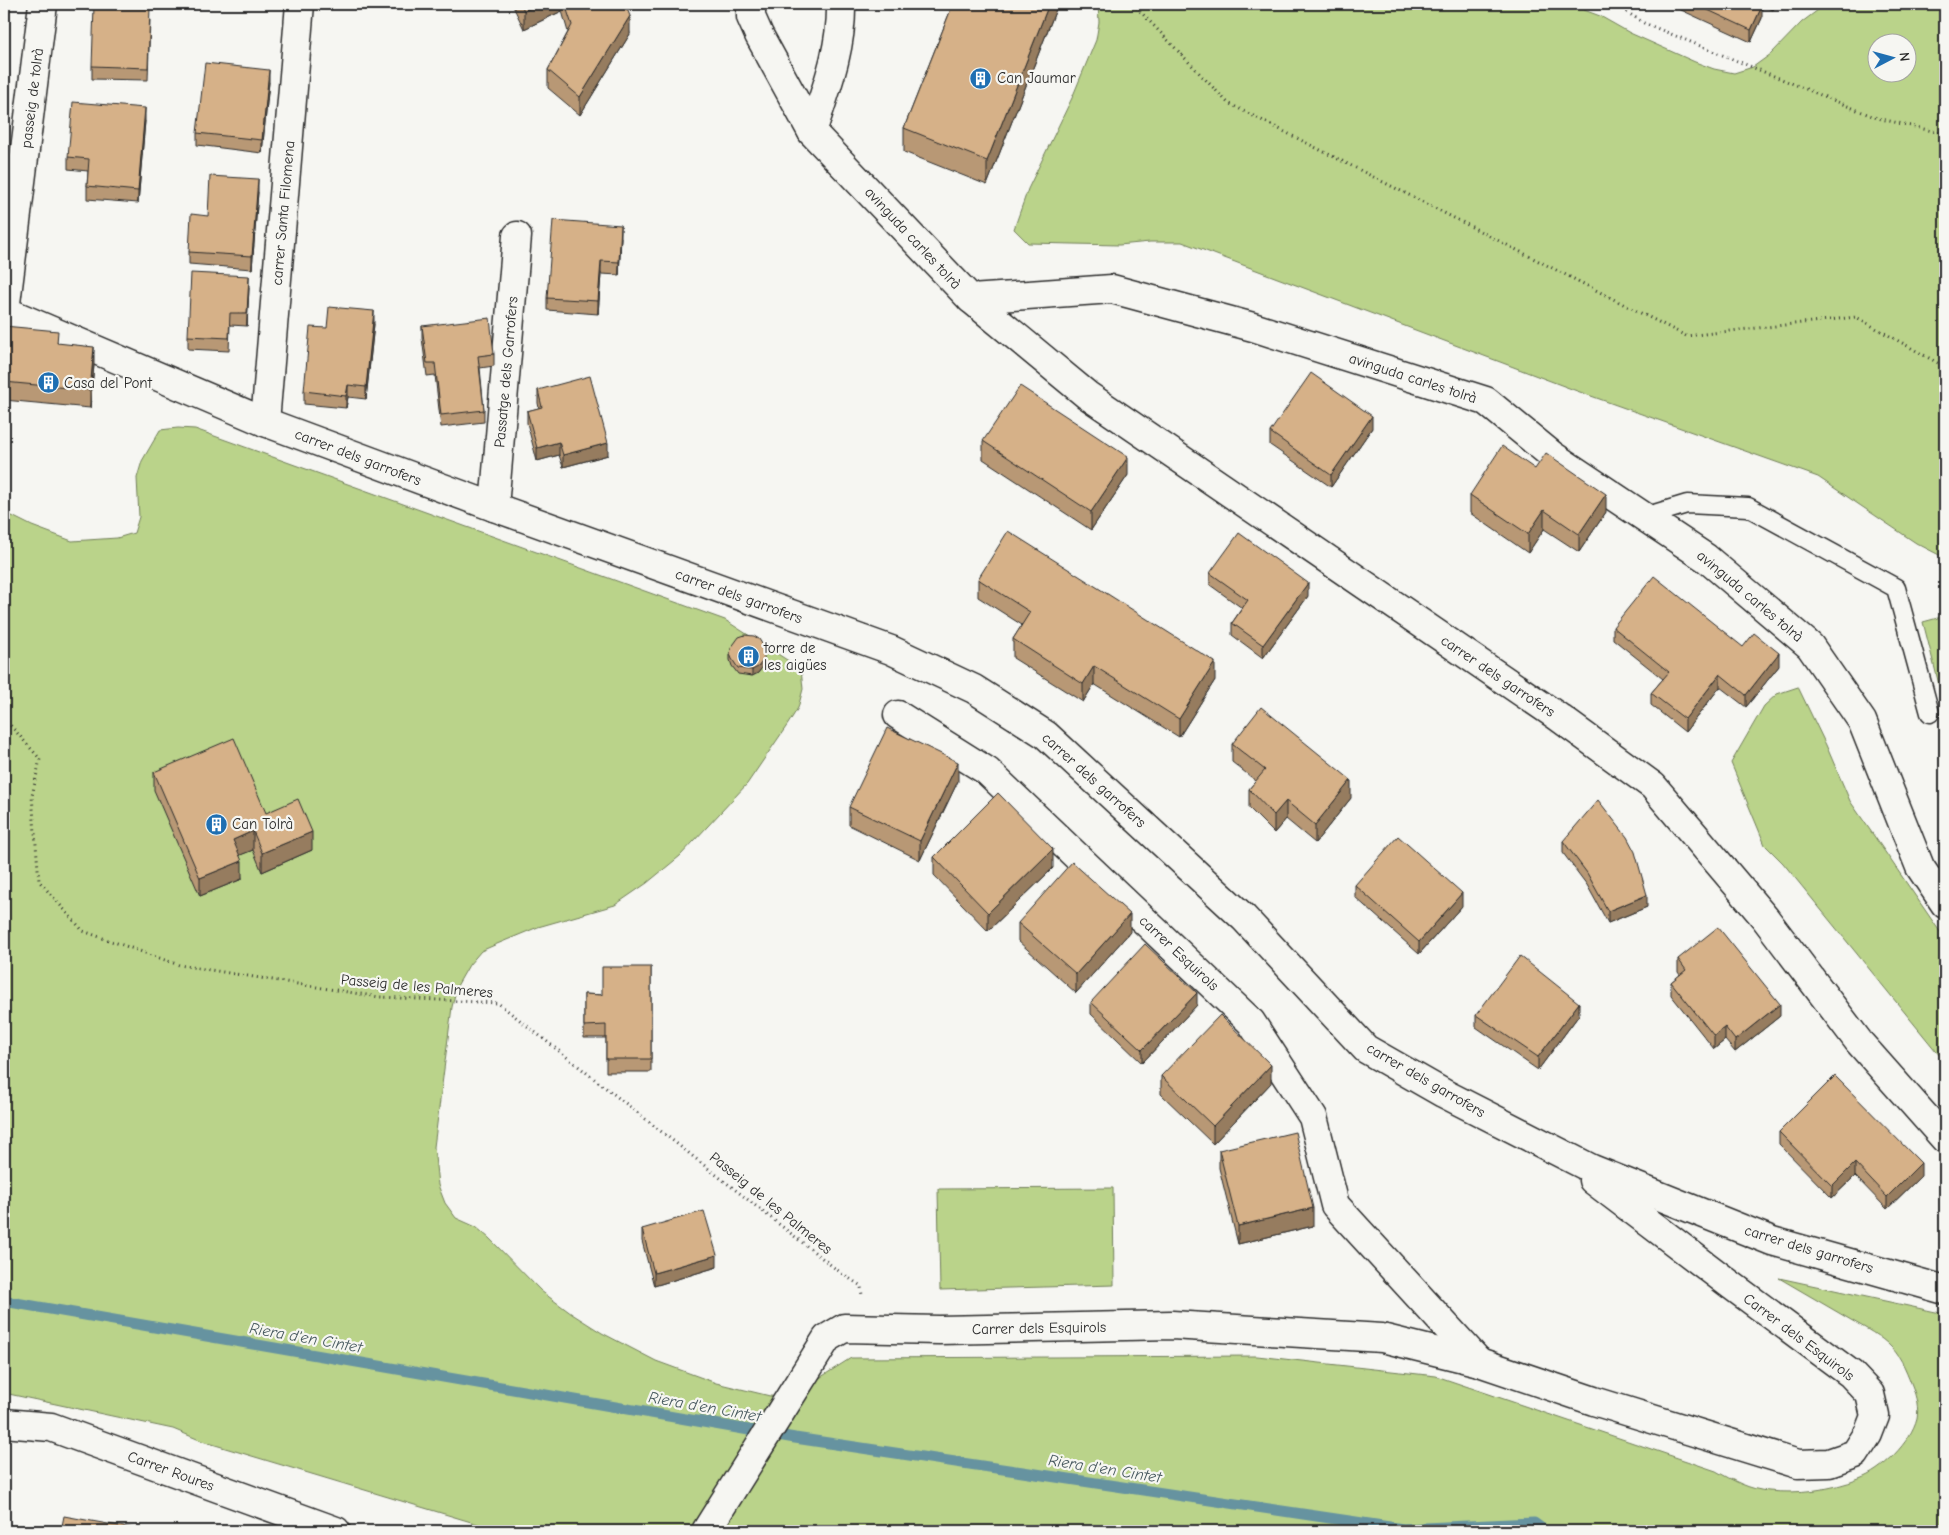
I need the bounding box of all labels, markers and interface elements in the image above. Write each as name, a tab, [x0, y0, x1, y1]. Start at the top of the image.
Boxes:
north arrow	[1866, 32, 1916, 82]
street label: passeig de tolrà	[17, 47, 47, 149]
text: N	[1896, 51, 1913, 62]
building icon: Can Jaumar	[969, 66, 993, 90]
place label: Can Jaumar	[997, 69, 1076, 87]
street label: carrer Santa Filomena	[268, 140, 298, 286]
street label: avinguda carles tolrà	[861, 183, 965, 293]
street label: Passatge dels Garrofers	[490, 296, 522, 448]
street label: avinguda carles tolrà	[1347, 349, 1479, 407]
building icon: Casa del Pont	[36, 371, 60, 395]
place label: Casa del Pont	[64, 374, 153, 392]
street label: carrer dels garrofers	[292, 425, 424, 489]
street label: avinguda carles tolrà	[1693, 546, 1807, 646]
street label: carrer dels garrofers	[673, 565, 805, 627]
street label: carrer dels garrofers	[1437, 631, 1559, 721]
place label: torre de les aigües	[763, 639, 827, 674]
building icon: torre de les aigües	[736, 645, 760, 669]
street label: carrer dels garrofers	[1038, 729, 1150, 831]
building icon: Can Tolrà	[204, 812, 228, 836]
place label: Can Tolrà	[232, 815, 293, 833]
street label: carrer Esquirols	[1135, 912, 1223, 994]
street label: Passeig de les Palmeres	[340, 970, 494, 1002]
street label: carrer dels garrofers	[1364, 1039, 1488, 1121]
street label: Passeig de les Palmeres	[706, 1148, 836, 1258]
street label: carrer dels garrofers	[1742, 1221, 1876, 1277]
street label: Carrer dels Esquirols	[1740, 1289, 1858, 1385]
street label: Carrer dels Esquirols	[972, 1318, 1106, 1338]
water label: Riera d'en Cintet	[248, 1319, 365, 1357]
water label: Riera d'en Cintet	[647, 1388, 764, 1426]
street label: Carrer Roures	[125, 1447, 217, 1495]
water label: Riera d'en Cintet	[1047, 1451, 1164, 1487]

